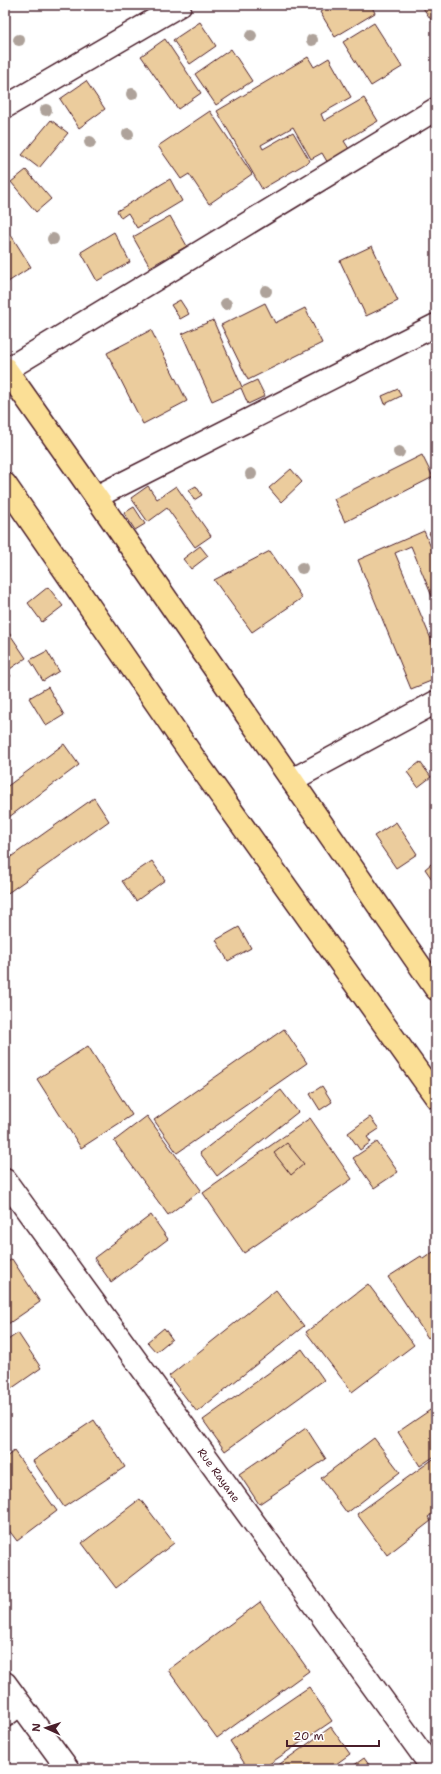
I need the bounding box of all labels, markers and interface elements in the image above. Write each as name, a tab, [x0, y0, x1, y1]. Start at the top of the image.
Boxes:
street label: Rue Rayane	[194, 1445, 243, 1505]
north arrow	[26, 1708, 66, 1748]
text: N	[29, 1722, 44, 1732]
scale bar	[287, 1722, 379, 1748]
text: 20 m	[293, 1728, 324, 1744]

